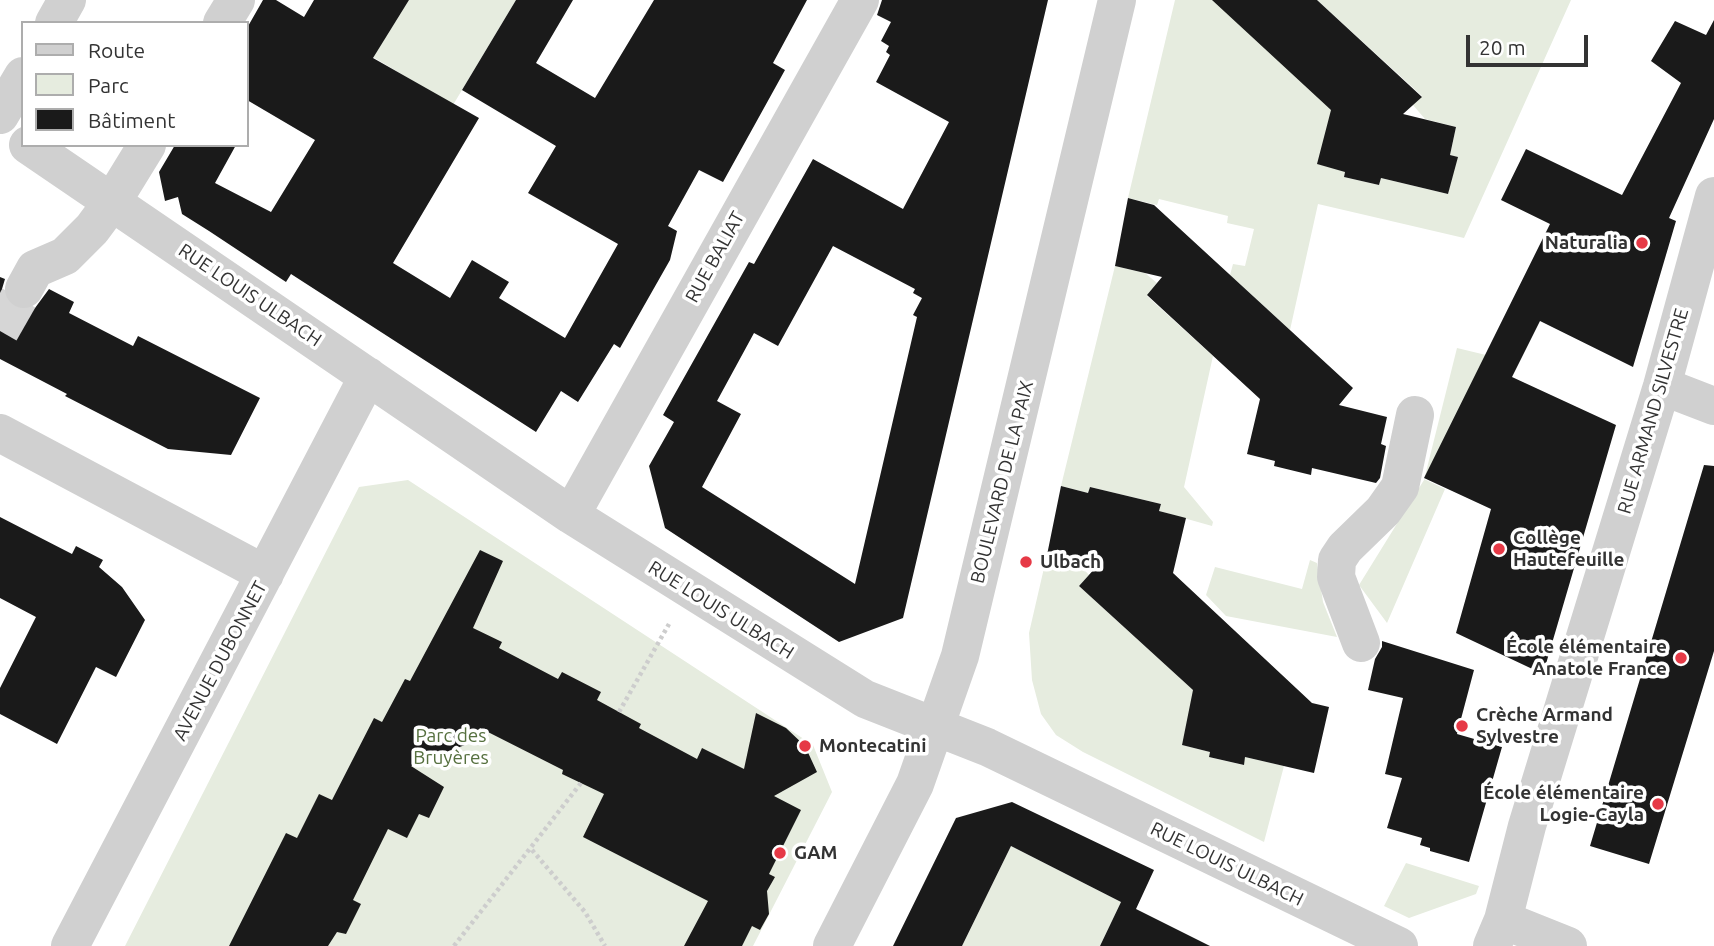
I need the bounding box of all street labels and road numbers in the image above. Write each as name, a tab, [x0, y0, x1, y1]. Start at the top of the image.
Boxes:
street label: RUE BALIAT	[681, 207, 749, 307]
street label: RUE LOUIS ULBACH	[174, 239, 326, 351]
street label: RUE ARMAND SILVESTRE	[1613, 306, 1693, 516]
street label: BOULEVARD DE LA PAIX	[966, 378, 1038, 586]
street label: RUE LOUIS ULBACH	[644, 556, 798, 664]
street label: AVENUE DUBONNET	[168, 577, 272, 745]
street label: RUE LOUIS ULBACH	[1147, 817, 1307, 911]

